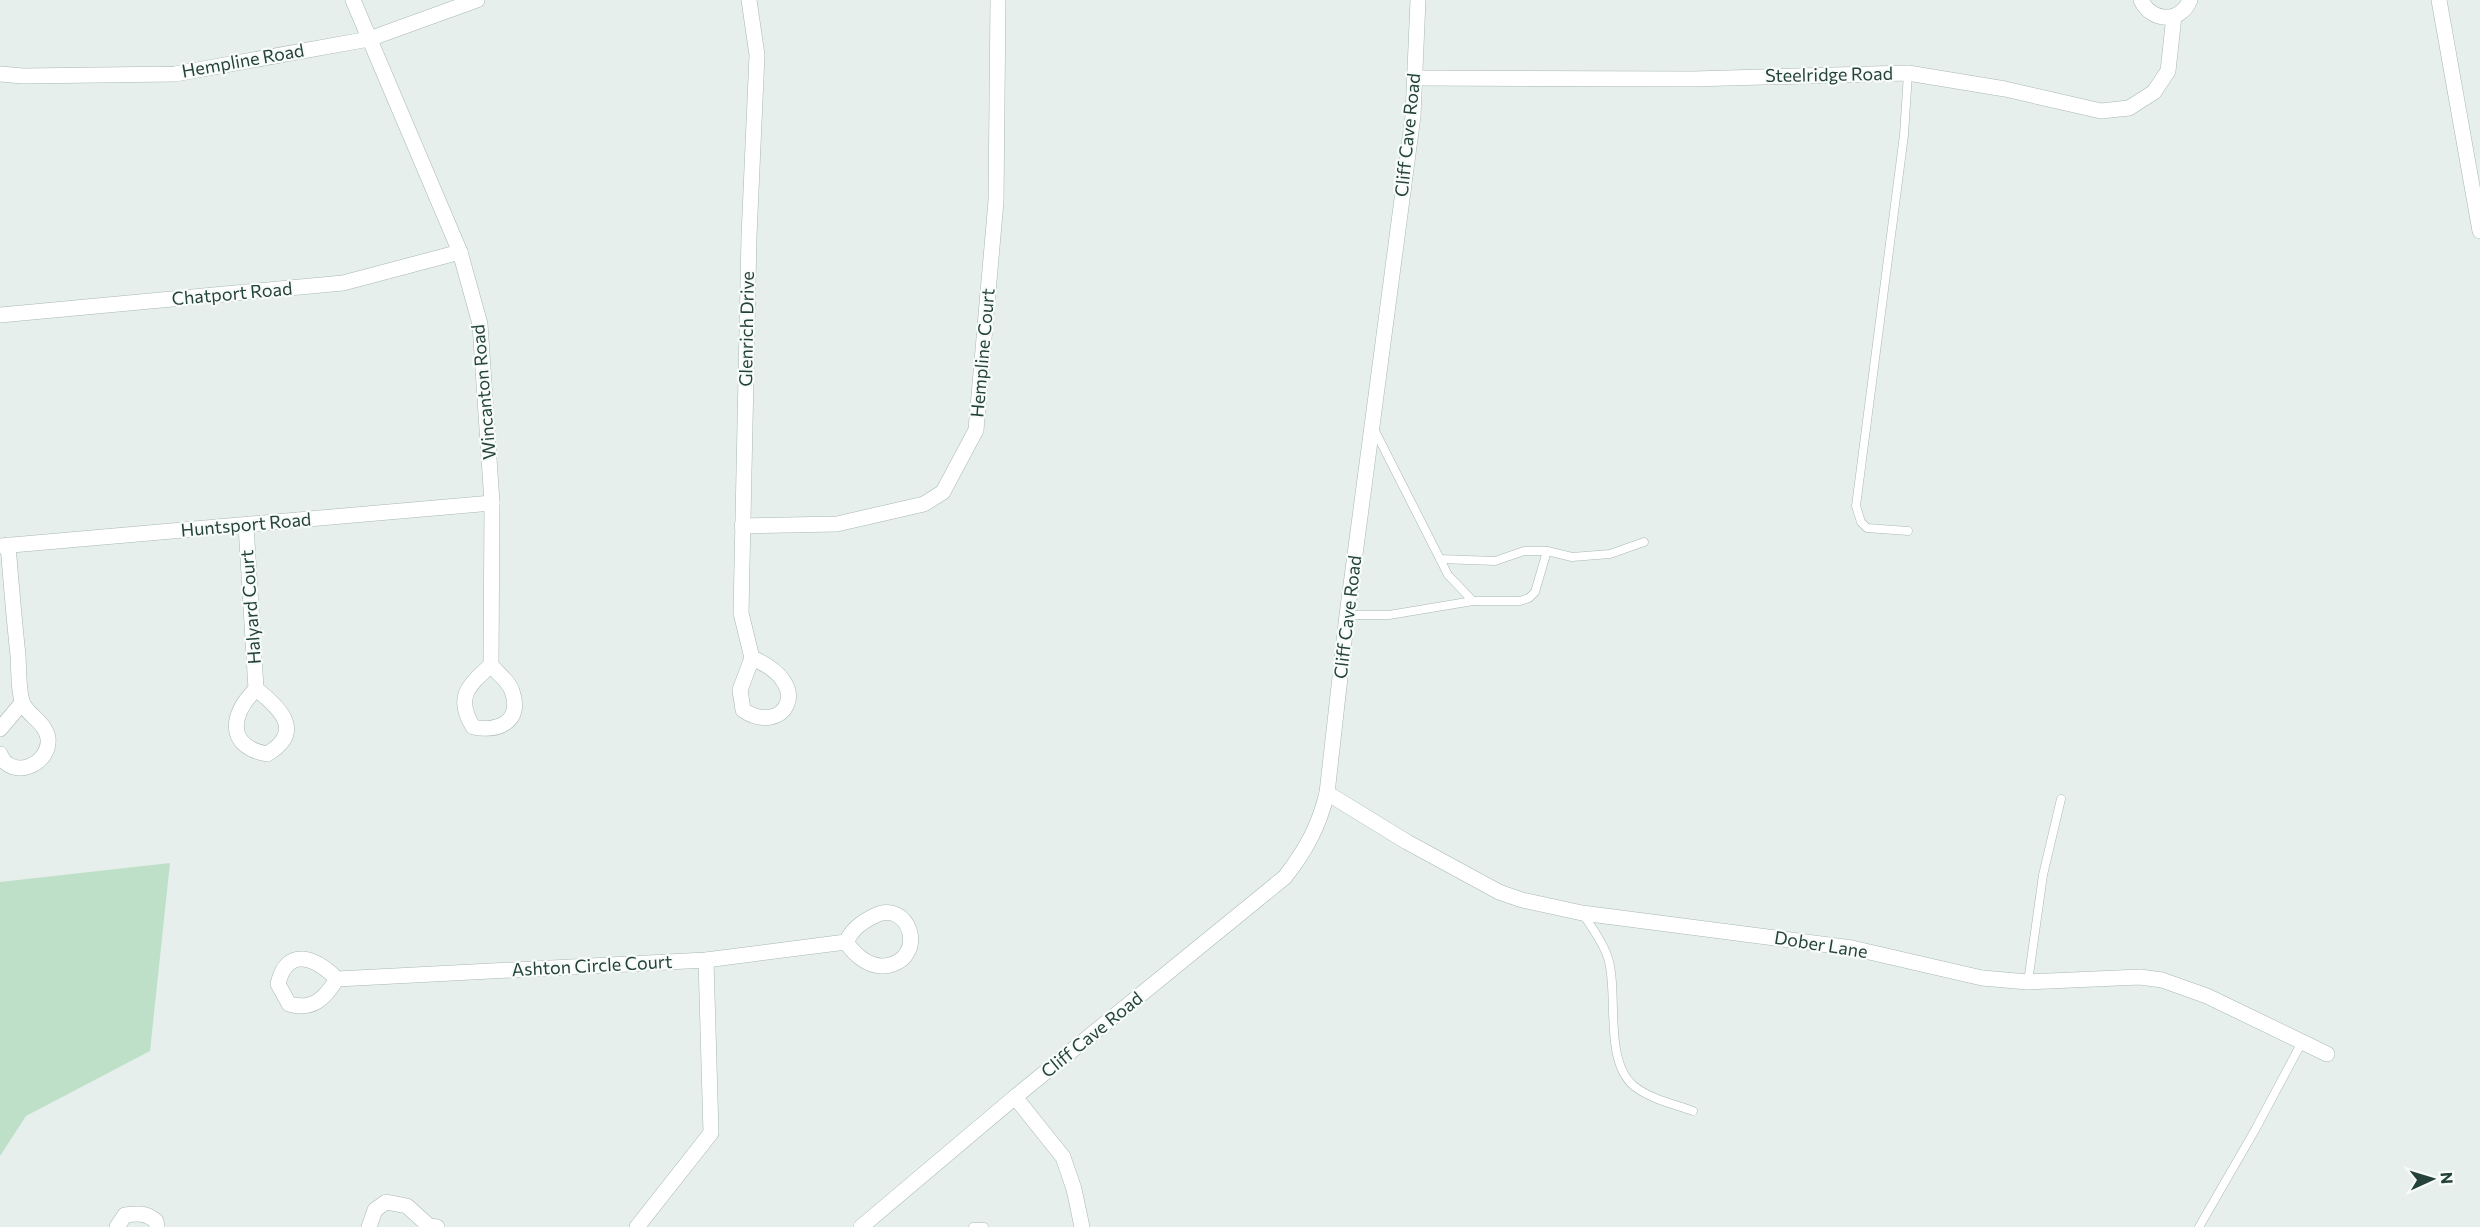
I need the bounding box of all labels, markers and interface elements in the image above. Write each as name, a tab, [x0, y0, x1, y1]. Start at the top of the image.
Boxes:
street label: Hempline Road	[180, 38, 306, 82]
street label: Steelridge Road	[1765, 62, 1893, 86]
street label: Cliff Cave Road	[1390, 72, 1424, 198]
street label: Glenrich Drive	[734, 271, 758, 387]
street label: Chatport Road	[171, 277, 293, 309]
street label: Hempline Court	[965, 287, 999, 418]
street label: Wincanton Road	[466, 324, 500, 461]
street label: Huntsport Road	[180, 507, 312, 541]
street label: Halyard Court	[235, 549, 265, 665]
street label: Cliff Cave Road	[1329, 554, 1365, 680]
street label: Dober Lane	[1773, 926, 1869, 962]
street label: Ashton Circle Court	[511, 950, 673, 980]
street label: Cliff Cave Road	[1036, 987, 1147, 1082]
north arrow	[2402, 1149, 2462, 1209]
text: N	[2438, 1171, 2457, 1185]

